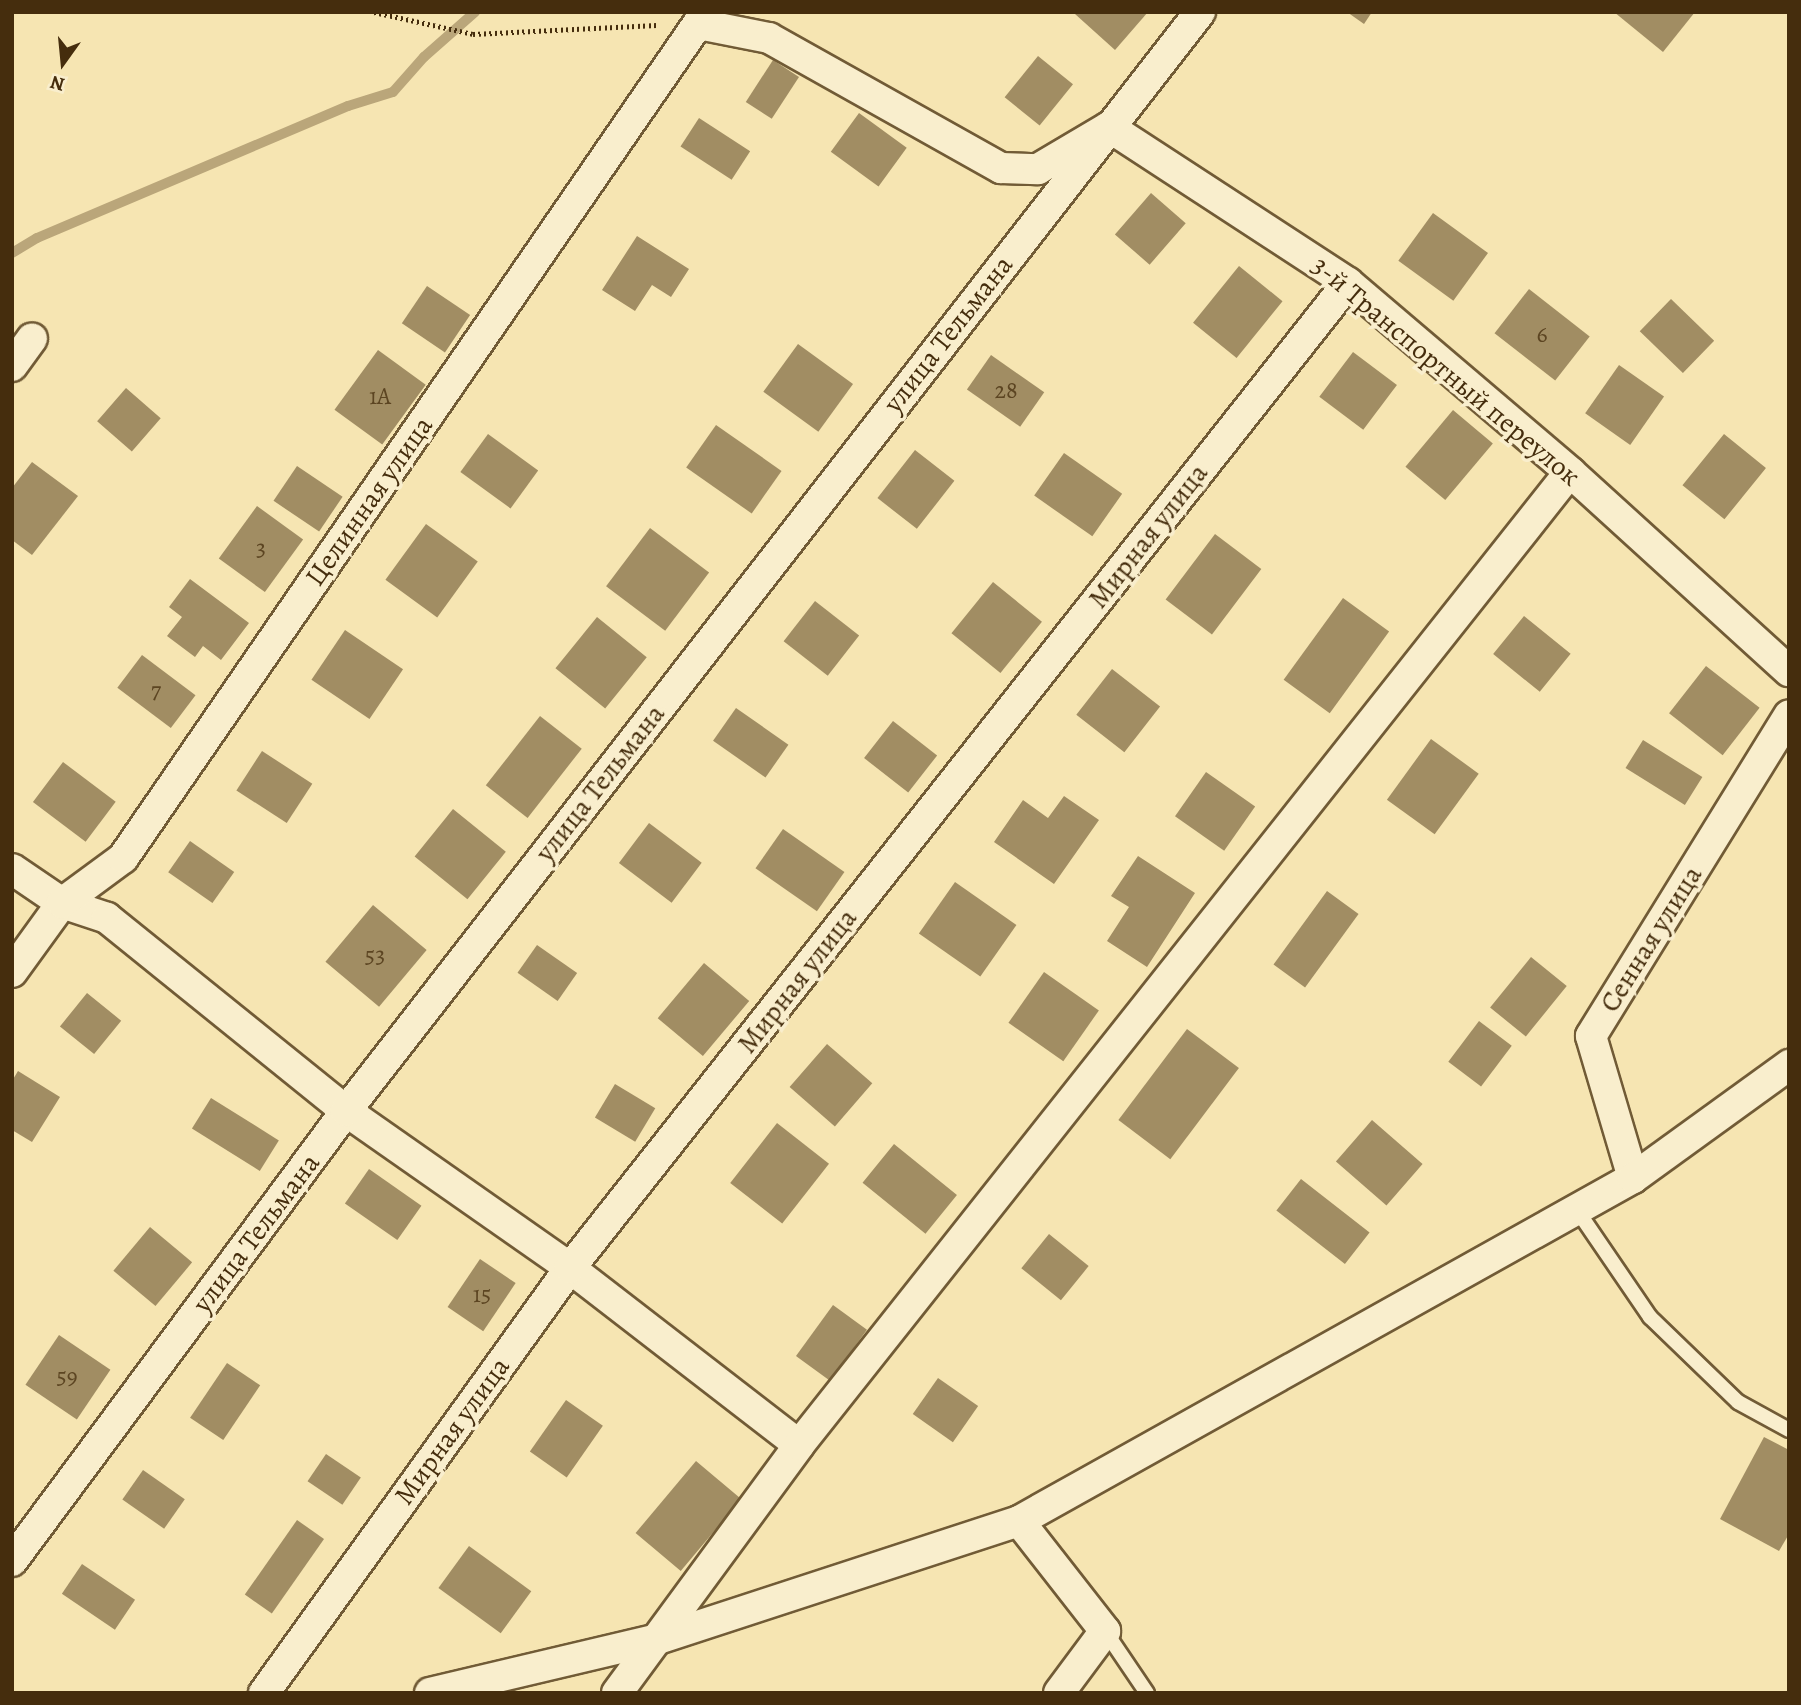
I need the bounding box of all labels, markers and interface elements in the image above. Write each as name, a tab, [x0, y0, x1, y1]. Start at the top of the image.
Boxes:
north arrow	[28, 28, 98, 98]
text: N	[48, 69, 68, 98]
street label: улица Тельмана	[876, 249, 1020, 419]
street label: 3-й Транспортный переулок	[1305, 249, 1587, 493]
house number: 6	[1536, 321, 1548, 349]
house number: 28	[994, 377, 1018, 405]
house number: 1А	[369, 383, 391, 411]
street label: Целинная улица	[298, 410, 440, 592]
street label: Мирная улица	[1081, 457, 1215, 615]
house number: 3	[256, 535, 266, 563]
house number: 7	[151, 677, 161, 705]
street label: улица Тельмана	[528, 698, 672, 868]
street label: Сенная улица	[1593, 860, 1709, 1018]
street label: Мирная улица	[730, 902, 864, 1060]
house number: 53	[365, 942, 385, 970]
street label: улица Тельмана	[185, 1147, 327, 1319]
house number: 15	[473, 1281, 491, 1309]
street label: Мирная улица	[387, 1351, 517, 1511]
house number: 59	[56, 1363, 78, 1391]

